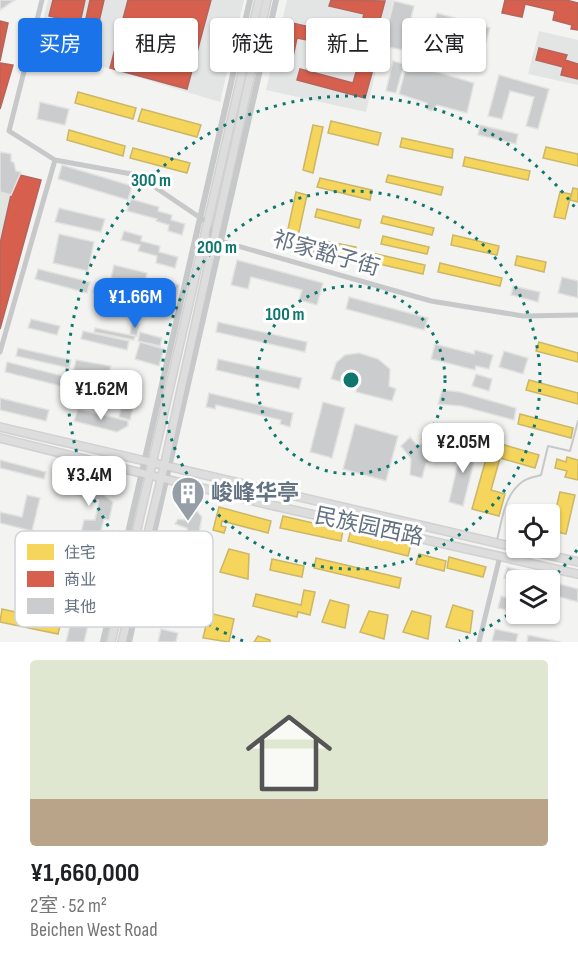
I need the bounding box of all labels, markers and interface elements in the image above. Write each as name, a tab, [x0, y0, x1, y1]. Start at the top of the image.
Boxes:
chip: 买房	[18, 18, 102, 72]
chip: 租房	[114, 18, 198, 72]
chip: 筛选	[210, 18, 294, 72]
chip: 新上	[306, 18, 390, 72]
chip: 公寓	[402, 18, 486, 72]
text: 300 m	[131, 170, 171, 191]
street label: 祁家豁子街	[269, 226, 383, 282]
text: 200 m	[197, 237, 237, 258]
pin: ¥1.66M	[86, 278, 184, 329]
text: ¥1.66M	[108, 285, 162, 309]
text: 100 m	[266, 304, 305, 325]
pin: ¥1.62M	[52, 370, 150, 421]
centre of rings	[341, 370, 361, 390]
text: ¥1.62M	[74, 377, 128, 401]
pin: ¥2.05M	[414, 423, 512, 474]
text: ¥2.05M	[436, 430, 490, 454]
pin: ¥3.4M	[47, 456, 131, 507]
text: ¥3.4M	[66, 463, 112, 487]
building icon: 峻峰华亭	[170, 475, 206, 522]
place label: 峻峰华亭	[211, 480, 299, 507]
street label: 民族园西路	[312, 502, 426, 552]
map controls	[506, 504, 560, 624]
button: locate	[506, 504, 560, 558]
legend	[15, 531, 213, 627]
text: 住宅	[64, 544, 96, 563]
button: layers	[506, 570, 560, 624]
text: 商业	[64, 571, 96, 590]
text: 其他	[64, 598, 96, 617]
icon: home	[235, 699, 343, 807]
text: ¥1,660,000	[30, 858, 139, 889]
text: 2室 · 52 m²	[30, 894, 107, 918]
text: Beichen West Road	[30, 918, 158, 942]

